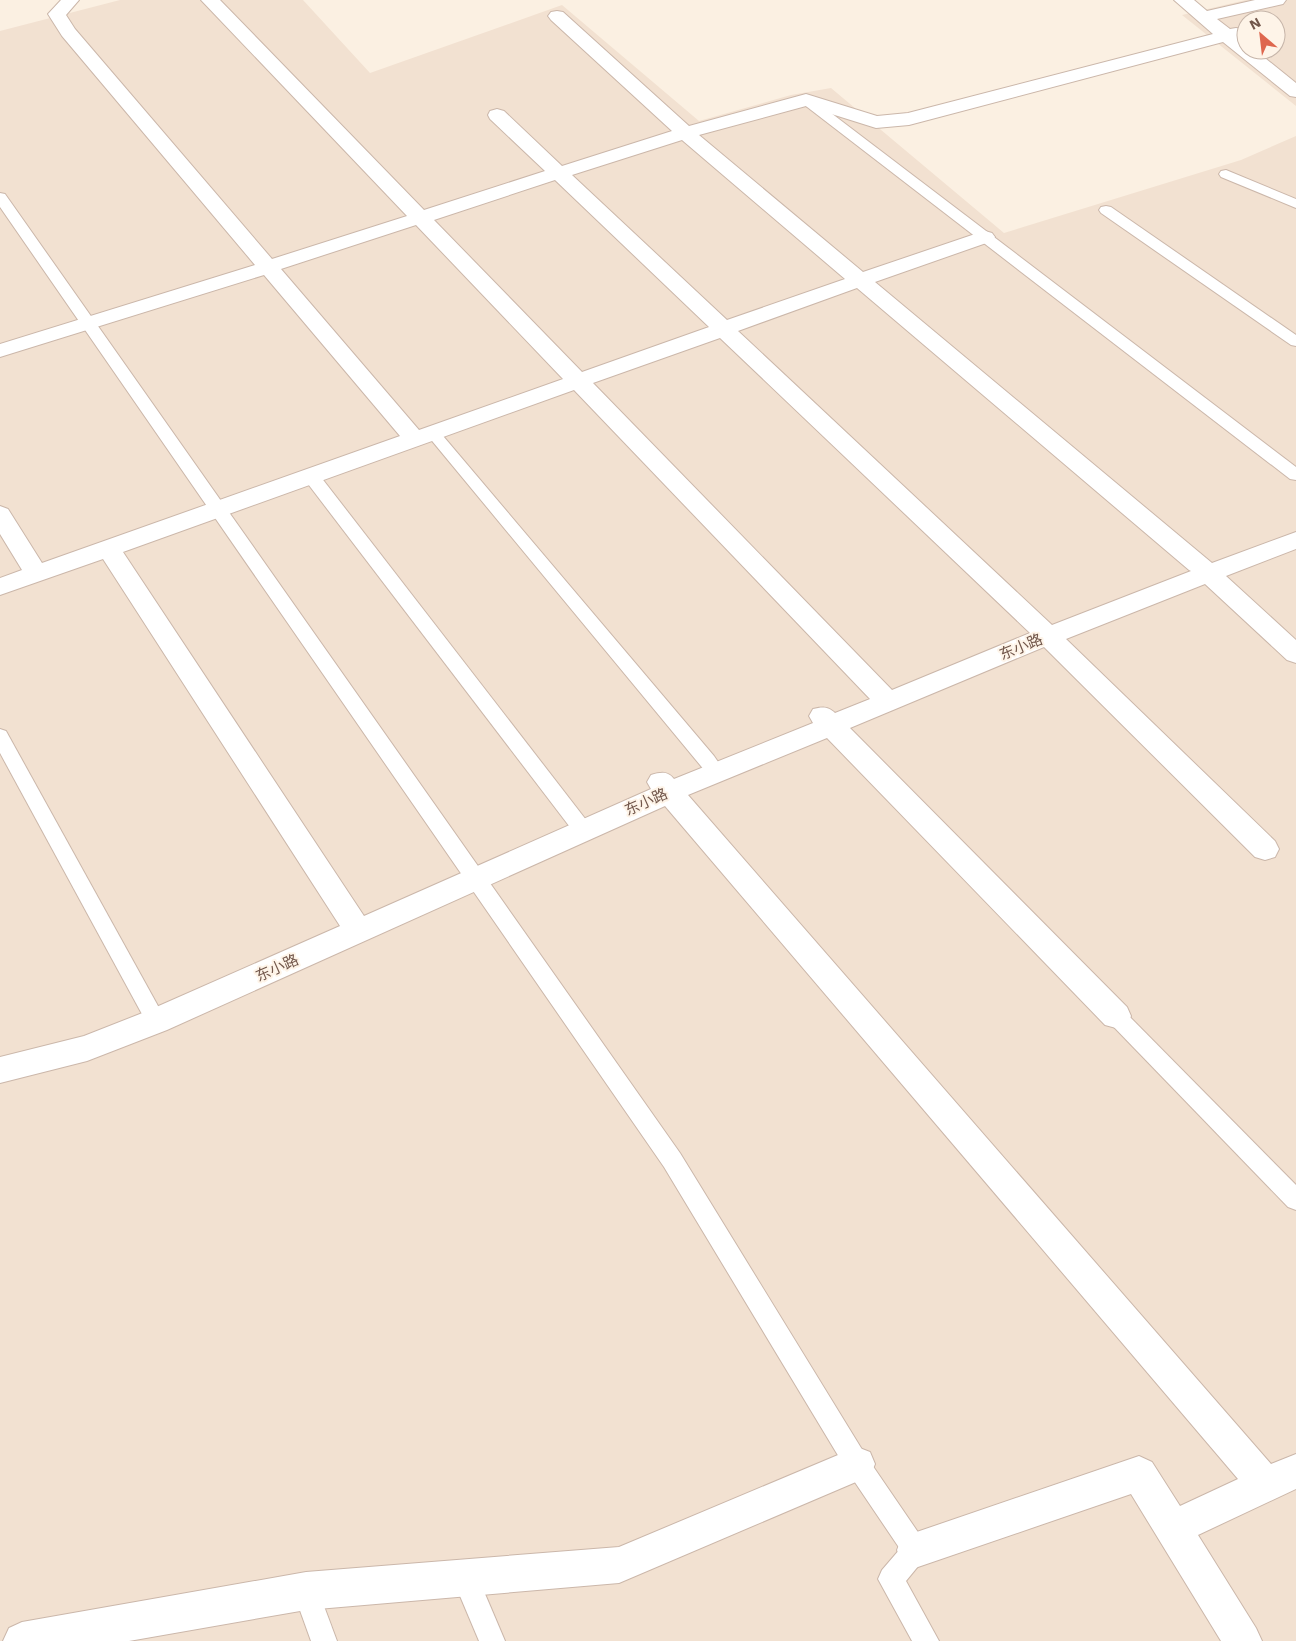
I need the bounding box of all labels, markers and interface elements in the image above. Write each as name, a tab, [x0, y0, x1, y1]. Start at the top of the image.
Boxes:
north arrow	[1236, 10, 1286, 60]
text: N	[1247, 14, 1263, 33]
street label: 东小路	[997, 630, 1045, 664]
street label: 东小路	[622, 785, 670, 819]
street label: 东小路	[253, 951, 301, 985]

